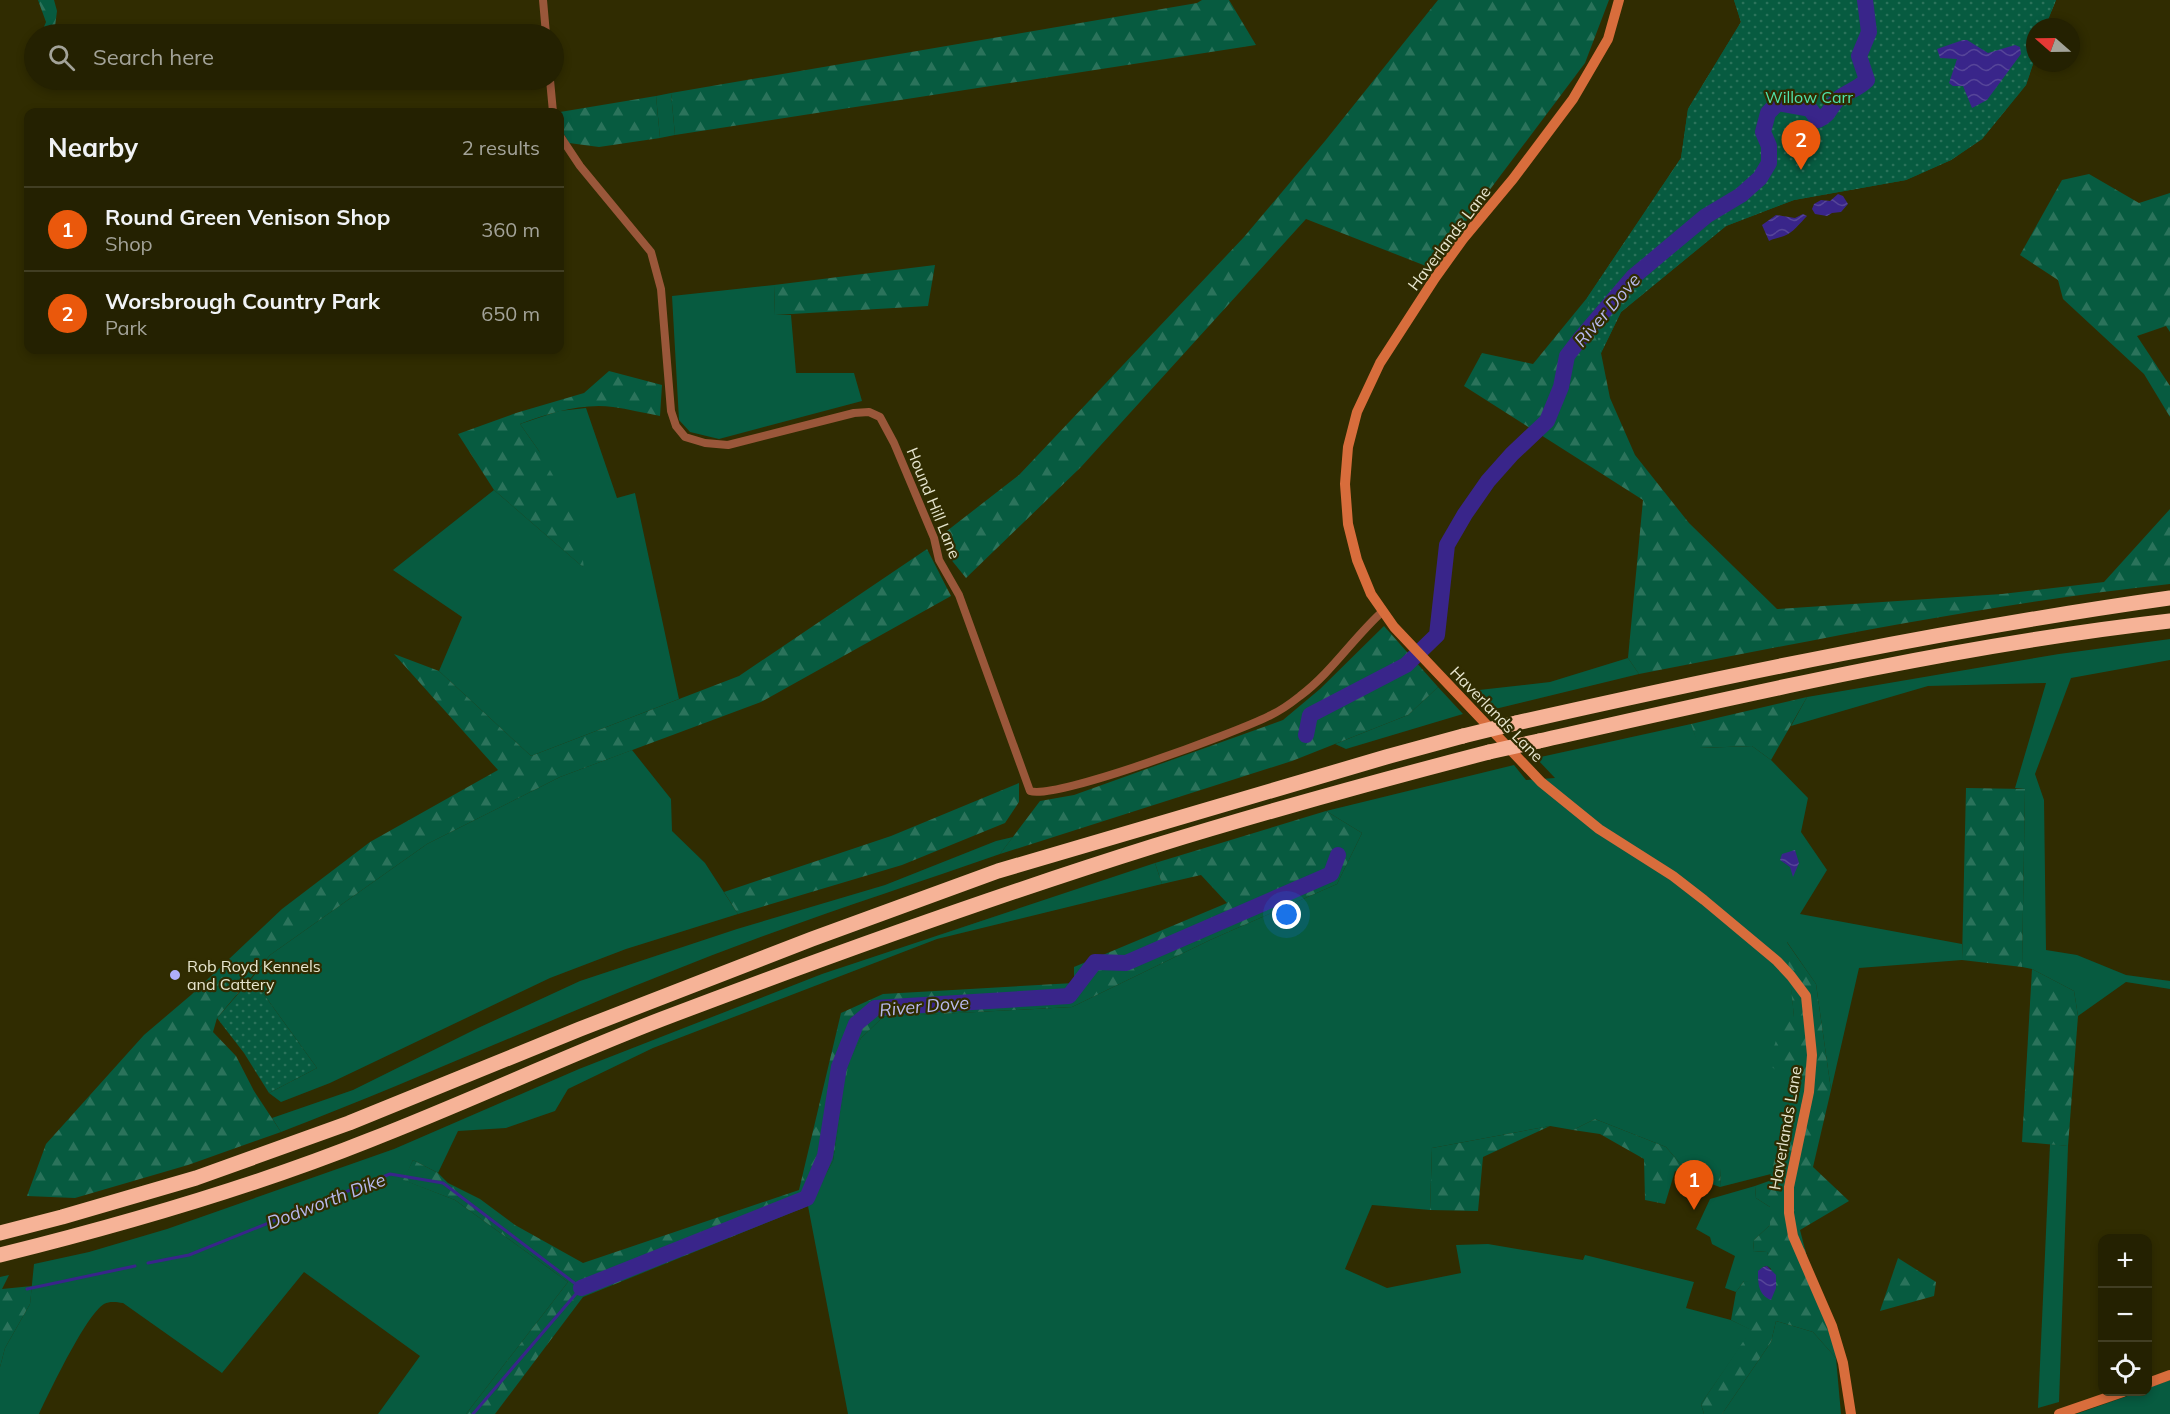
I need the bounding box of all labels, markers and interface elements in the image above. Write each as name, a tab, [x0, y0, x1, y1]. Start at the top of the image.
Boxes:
north arrow	[2026, 18, 2080, 72]
search box	[24, 24, 564, 90]
icon: search	[45, 41, 78, 74]
text: Search here	[93, 43, 214, 71]
park label: Willow Carr	[1765, 87, 1853, 107]
pin: 2	[1782, 120, 1820, 170]
text: Nearby	[48, 131, 138, 164]
text: 2 results	[462, 135, 540, 160]
street label: Haverlands Lane	[1403, 182, 1495, 294]
text: Round Green Venison Shop	[105, 203, 390, 231]
text: 1	[62, 217, 74, 242]
text: 360 m	[481, 217, 540, 242]
text: Shop	[105, 231, 153, 256]
water label: River Dove	[1569, 268, 1645, 352]
text: Worsbrough Country Park	[105, 287, 380, 315]
text: 2	[62, 301, 74, 326]
text: 650 m	[481, 301, 540, 326]
text: Park	[105, 315, 147, 340]
street label: Hound Hill Lane	[903, 445, 965, 561]
street label: Haverlands Lane	[1446, 662, 1548, 766]
your location	[1272, 900, 1301, 929]
place label: Rob Royd Kennels and Cattery	[187, 956, 321, 994]
marker: Rob Royd Kennels and Cattery	[168, 968, 182, 982]
water label: River Dove	[878, 991, 970, 1021]
street label: Haverlands Lane	[1764, 1064, 1806, 1192]
pin: 1	[1674, 1160, 1714, 1210]
water label: Dodworth Dike	[263, 1168, 389, 1234]
map controls	[2098, 1234, 2152, 1396]
button: +	[2098, 1234, 2152, 1288]
button: −	[2098, 1288, 2152, 1342]
button: locate	[2098, 1342, 2152, 1396]

